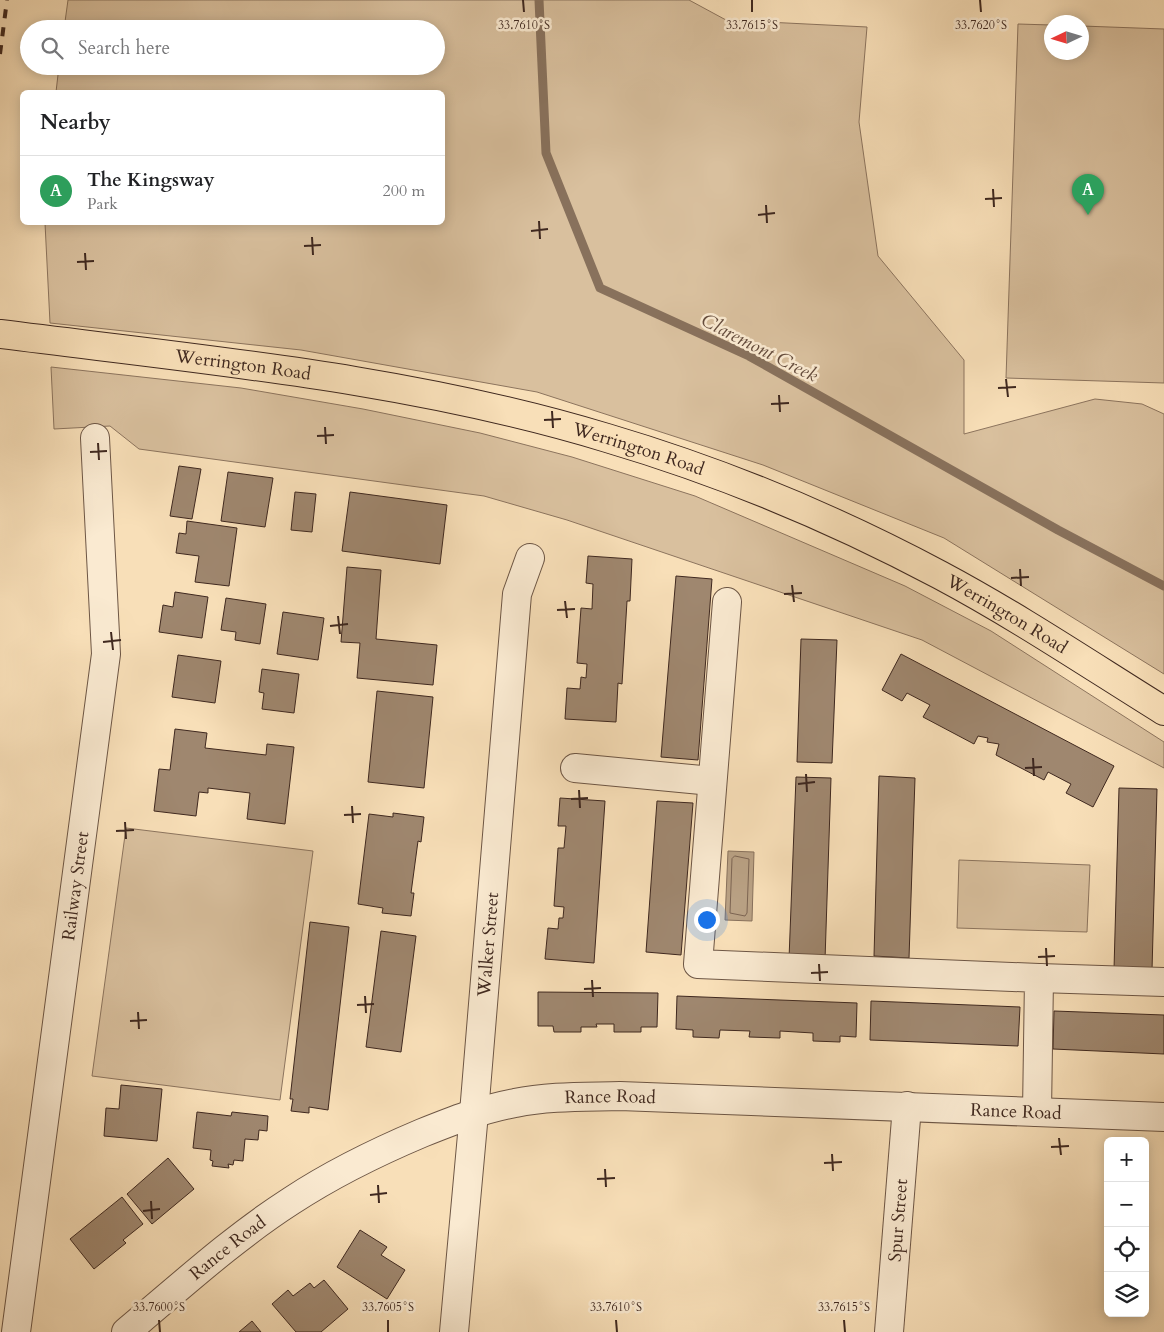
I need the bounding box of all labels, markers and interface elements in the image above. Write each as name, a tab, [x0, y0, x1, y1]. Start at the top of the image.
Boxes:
north arrow	[1044, 15, 1089, 60]
text: 33.7610°S	[498, 17, 550, 33]
text: 33.7615°S	[726, 17, 778, 33]
text: 33.7620°S	[955, 17, 1007, 33]
search box	[20, 20, 445, 75]
icon: search	[38, 34, 66, 62]
text: Search here	[78, 35, 170, 61]
text: Nearby	[40, 108, 111, 137]
text: The Kingsway	[87, 167, 215, 193]
pin: A	[1072, 174, 1104, 215]
text: A	[50, 180, 62, 202]
text: 200 m	[383, 180, 425, 202]
text: Park	[87, 193, 118, 215]
water label: Claremont Creek	[696, 307, 823, 389]
street label: Werrington Road	[173, 343, 313, 387]
street label: Werrington Road	[569, 416, 708, 482]
street label: Werrington Road	[941, 568, 1073, 660]
street label: Railway Street	[56, 830, 95, 942]
street label: Walker Street	[472, 891, 505, 999]
your location	[694, 907, 720, 933]
street label: Rance Road	[564, 1084, 657, 1110]
street label: Rance Road	[970, 1098, 1062, 1126]
map controls	[1104, 1137, 1149, 1317]
button: +	[1104, 1137, 1149, 1182]
street label: Spur Street	[883, 1178, 914, 1263]
button: −	[1104, 1182, 1149, 1227]
street label: Rance Road	[184, 1210, 272, 1286]
button: locate	[1104, 1227, 1149, 1272]
button: layers	[1104, 1272, 1149, 1317]
text: 33.7600°S	[133, 1299, 185, 1315]
text: 33.7605°S	[362, 1299, 414, 1315]
text: 33.7610°S	[590, 1299, 642, 1315]
text: 33.7615°S	[818, 1299, 870, 1315]

